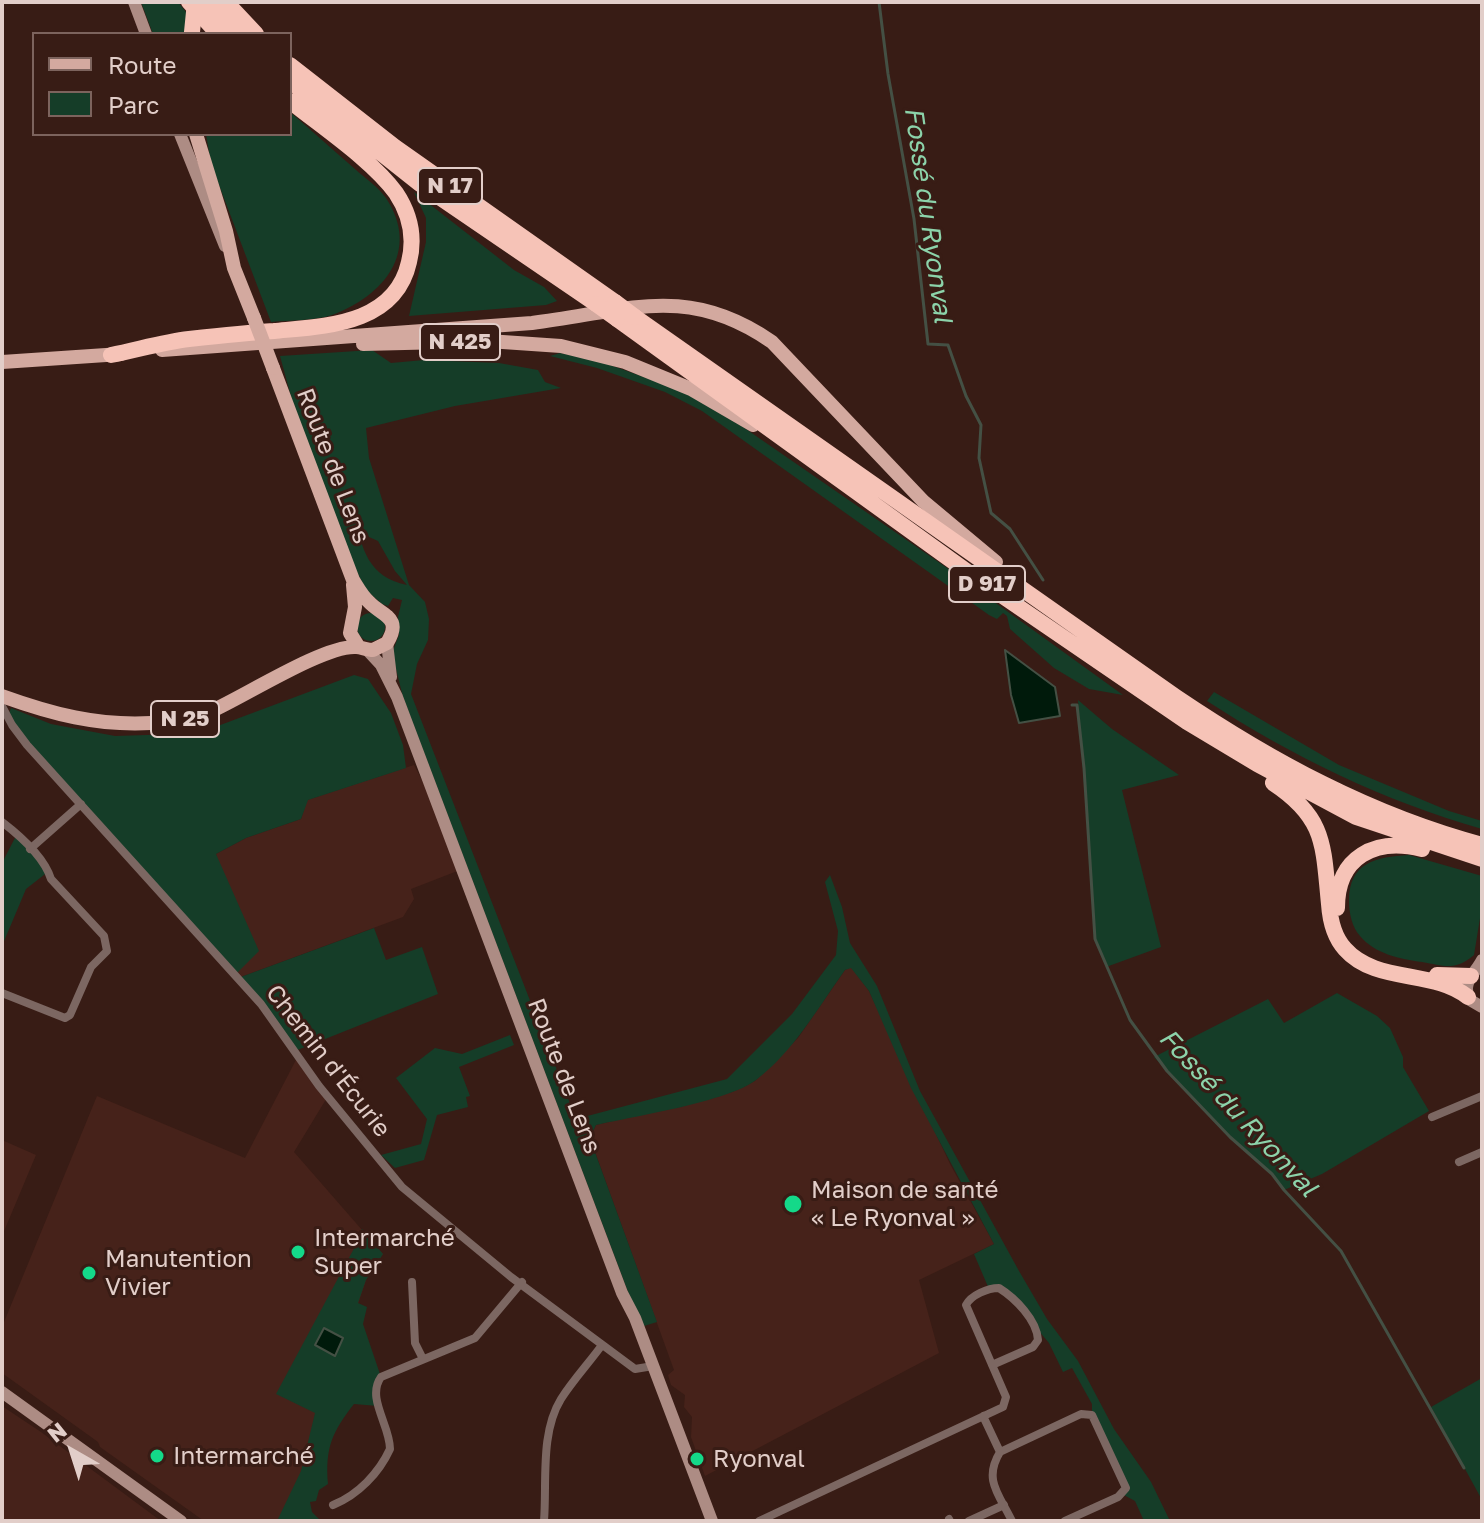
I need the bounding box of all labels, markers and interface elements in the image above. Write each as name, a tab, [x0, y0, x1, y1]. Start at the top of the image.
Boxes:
legend	[32, 32, 292, 136]
text: Route	[108, 50, 177, 79]
text: Parc	[108, 90, 159, 119]
water label: Fossé du Ryonval	[897, 105, 959, 325]
road number: N 17	[418, 168, 482, 204]
road number: N 425	[420, 324, 500, 360]
street label: Route de Lens	[290, 384, 376, 548]
road number: D 917	[949, 566, 1025, 602]
road number: N 25	[151, 701, 219, 737]
street label: Chemin d'Écurie	[260, 979, 396, 1143]
street label: Route de Lens	[521, 994, 607, 1158]
water label: Fossé du Ryonval	[1152, 1023, 1324, 1203]
place label: Maison de santé « Le Ryonval »	[811, 1176, 999, 1232]
marker: Maison de santé « Le Ryonval »	[782, 1193, 804, 1215]
place label: Intermarché Super	[314, 1224, 455, 1280]
marker: Intermarché Super	[289, 1243, 307, 1261]
place label: Manutention Vivier	[105, 1245, 252, 1301]
marker: Manutention Vivier	[80, 1264, 98, 1282]
north arrow	[32, 1411, 112, 1491]
text: N	[42, 1416, 72, 1448]
place label: Intermarché	[173, 1442, 314, 1470]
place label: Ryonval	[713, 1445, 805, 1473]
marker: Intermarché	[148, 1447, 166, 1465]
marker: Ryonval	[688, 1450, 706, 1468]

